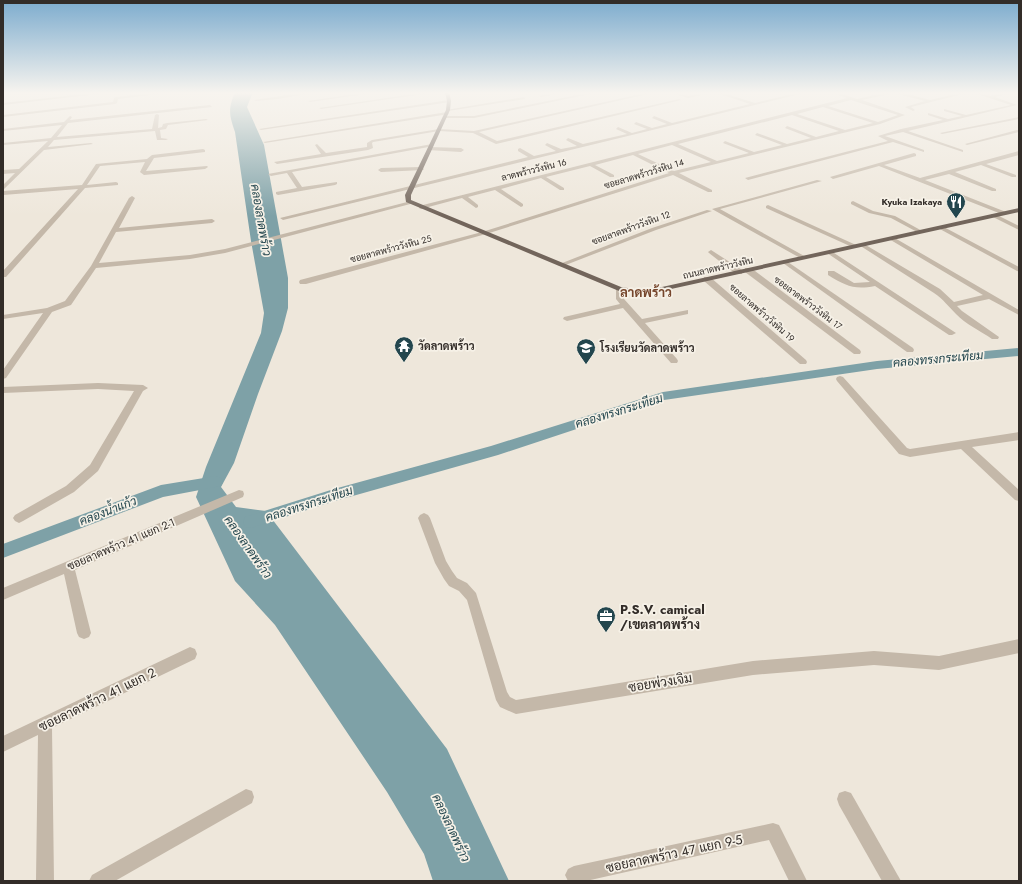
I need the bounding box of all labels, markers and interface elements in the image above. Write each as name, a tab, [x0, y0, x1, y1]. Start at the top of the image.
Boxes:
street label: ลาดพร้าววังหิน 16	[500, 155, 568, 184]
street label: ซอยลาดพร้าววังหิน 14	[602, 155, 685, 192]
water label: คลองลาดพร้าว	[246, 182, 276, 258]
restaurant icon: Kyuka Izakaya	[945, 191, 967, 219]
place label: Kyuka Izakaya	[882, 195, 942, 208]
street label: ซอยลาดพร้าววังหิน 12	[590, 207, 672, 248]
street label: ซอยลาดพร้าววังหิน 25	[349, 231, 433, 266]
street label: ถนนลาดพร้าววังหิน	[682, 253, 754, 282]
street label: ซอยลาดพร้าววังหิน 17	[772, 273, 845, 333]
street label: ซอยลาดพร้าววังหิน 19	[727, 281, 798, 345]
district label: ลาดพร้าว	[620, 283, 672, 302]
temple icon: วัดลาดพร้าว	[393, 335, 415, 363]
school or university icon: โรงเรียนวัดลาดพร้าว	[575, 337, 597, 365]
place label: วัดลาดพร้าว	[418, 338, 475, 354]
place label: โรงเรียนวัดลาดพร้าว	[599, 340, 695, 356]
water label: คลองทรงกระเทียม	[892, 346, 985, 372]
water label: คลองทรงกระเทียม	[573, 389, 666, 433]
water label: คลองทรงกระเทียม	[263, 481, 356, 527]
water label: คลองน้ำแก้ว	[76, 490, 139, 530]
water label: คลองลาดพร้าว	[220, 512, 276, 582]
street label: ซอยลาดพร้าว 41 แยก 2-1	[65, 514, 177, 574]
place label: P.S.V. camical /เขตลาดพร้าง	[620, 600, 705, 634]
office icon: P.S.V. camical /เขตลาดพร้าง	[595, 605, 617, 633]
street label: ซอยลาดพร้าว 41 แยก 2	[35, 663, 159, 736]
street label: ซอยพ่วงเจิม	[627, 668, 693, 697]
water label: คลองลาดพร้าว	[427, 791, 475, 865]
street label: ซอยลาดพร้าว 47 แยก 9-5	[604, 830, 744, 877]

